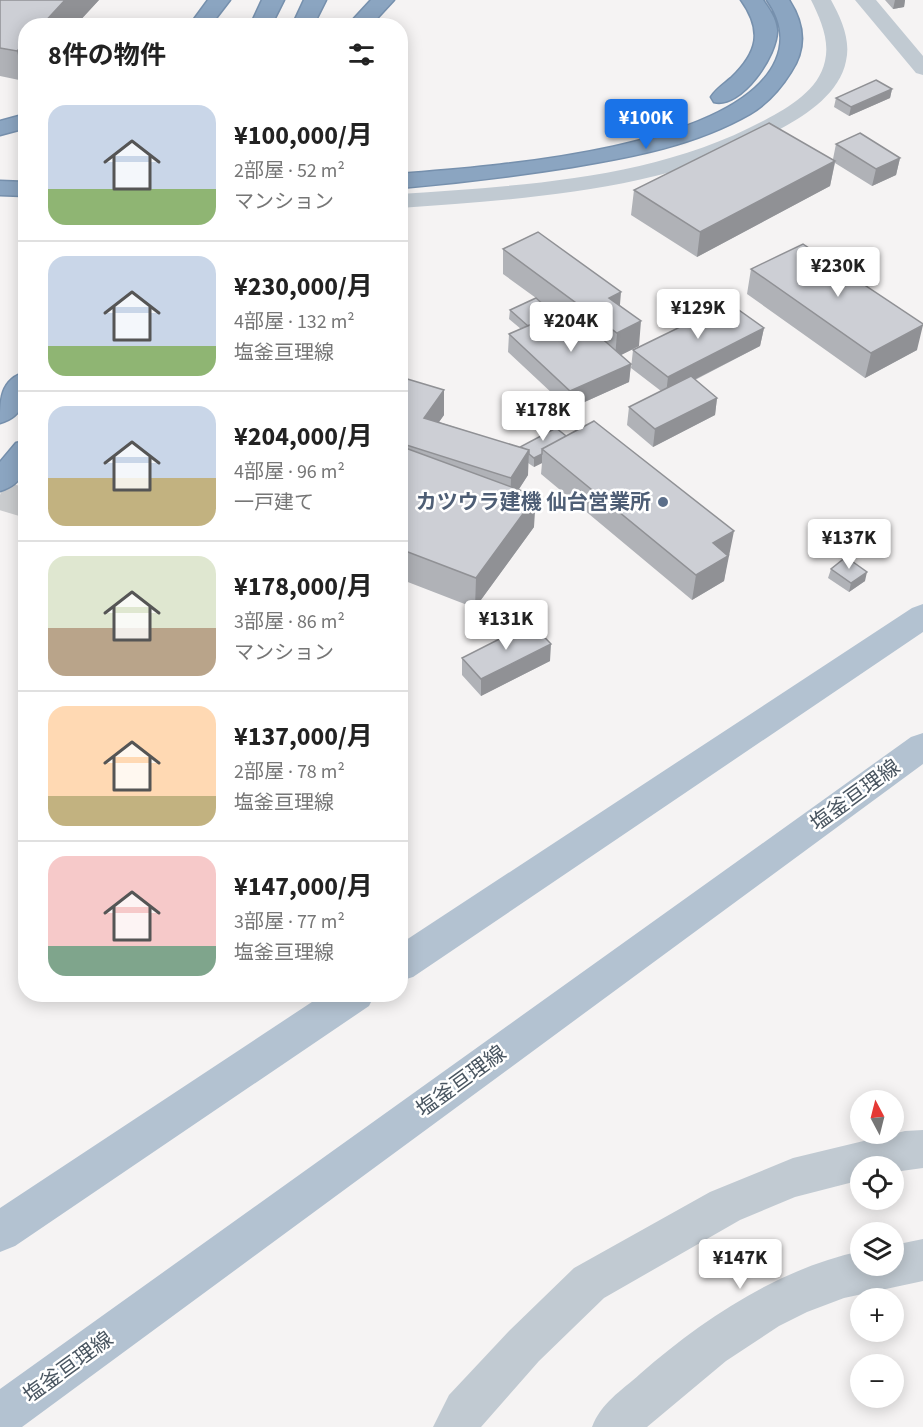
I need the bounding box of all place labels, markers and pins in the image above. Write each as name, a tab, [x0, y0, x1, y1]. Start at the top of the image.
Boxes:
pin: ¥100K	[604, 99, 688, 150]
pin: ¥230K	[796, 247, 880, 298]
pin: ¥129K	[656, 289, 740, 340]
pin: ¥204K	[529, 302, 613, 353]
pin: ¥178K	[501, 391, 585, 442]
place label: カツウラ建機 仙台営業所	[416, 487, 651, 517]
marker: カツウラ建機 仙台営業所	[656, 495, 670, 509]
pin: ¥137K	[807, 519, 891, 570]
pin: ¥131K	[464, 600, 548, 651]
pin: ¥147K	[698, 1239, 782, 1290]

